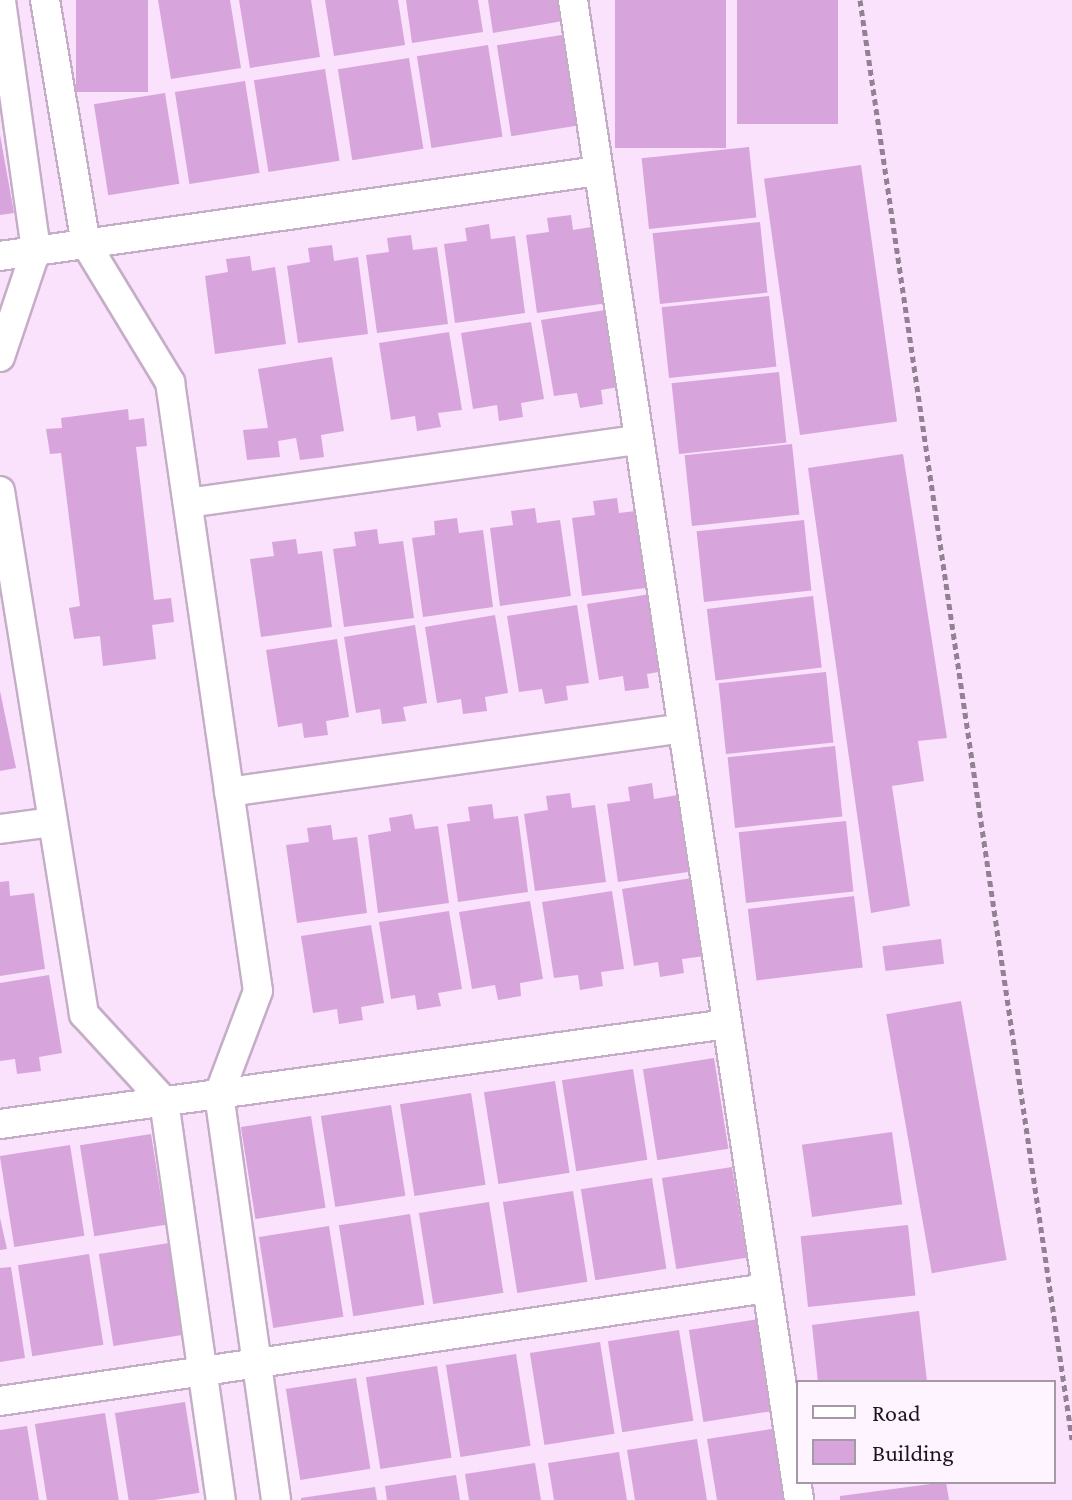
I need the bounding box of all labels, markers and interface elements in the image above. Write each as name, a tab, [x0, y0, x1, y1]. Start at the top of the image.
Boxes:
legend	[796, 1380, 1056, 1484]
text: Road	[872, 1399, 921, 1426]
text: Building	[872, 1439, 954, 1466]

